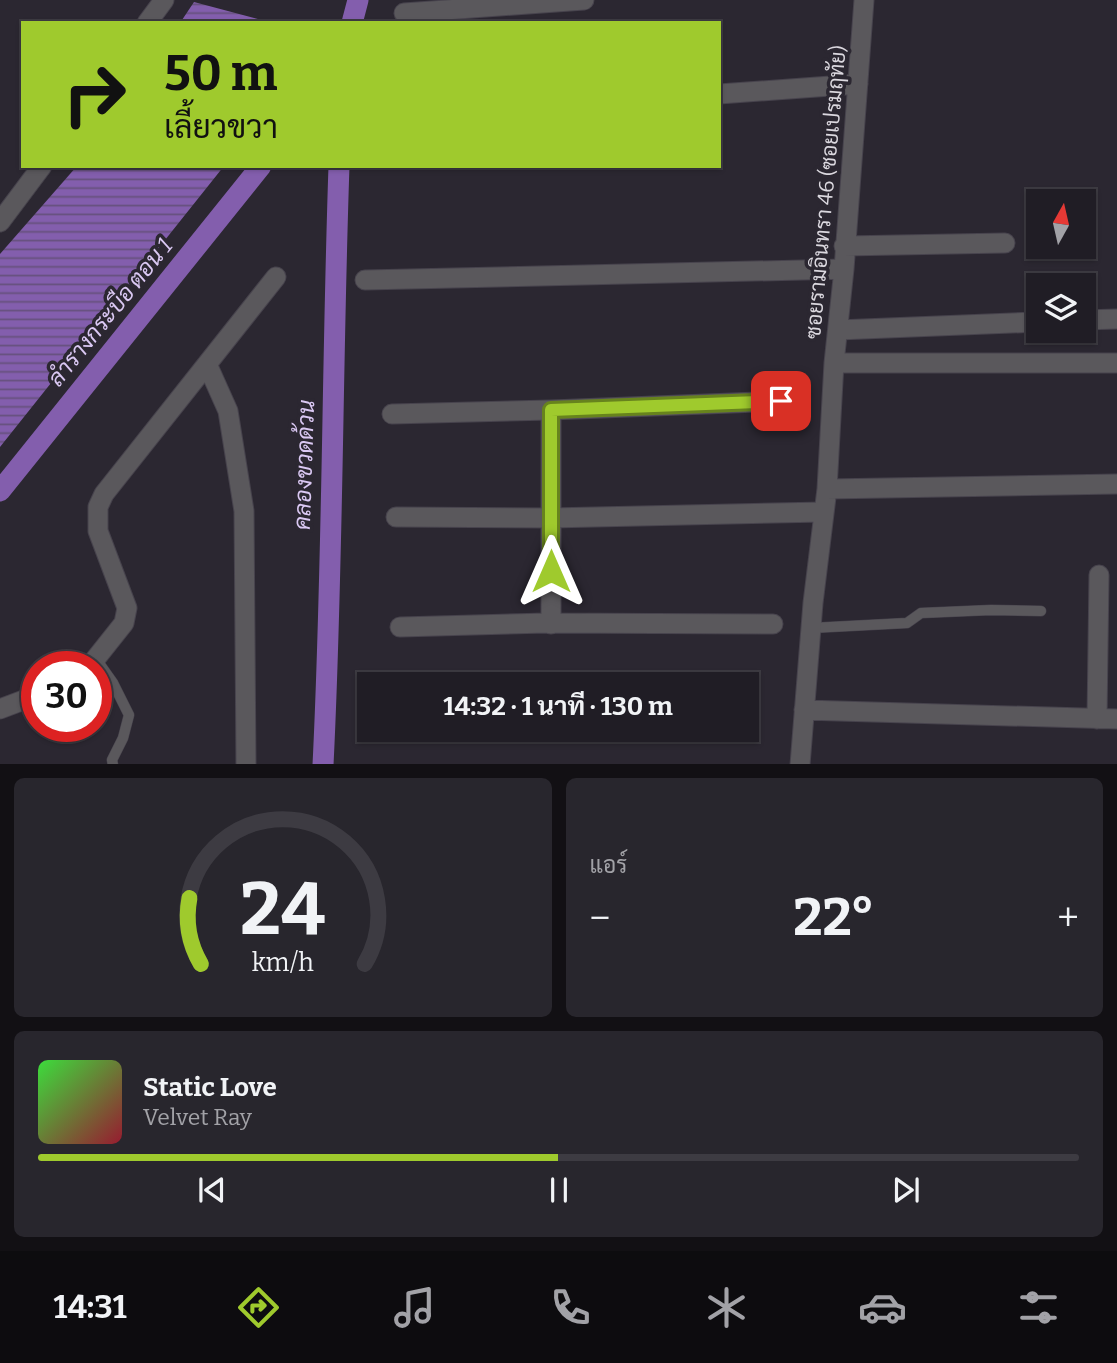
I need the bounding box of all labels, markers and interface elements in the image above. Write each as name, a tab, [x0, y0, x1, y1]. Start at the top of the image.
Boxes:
text: 50 m	[164, 44, 277, 103]
street label: ซอยรามอินทรา 46 (ซอยเปรมฤทัย)	[800, 44, 852, 340]
icon: right	[49, 49, 140, 140]
text: เลี้ยวขวา	[164, 108, 278, 146]
north arrow	[1026, 189, 1096, 259]
map controls	[1026, 189, 1096, 343]
water label: ลำรางกระบือ ตอน 1	[41, 232, 178, 392]
button: layers	[1026, 273, 1096, 343]
pin	[751, 371, 811, 431]
icon: arrive	[762, 382, 800, 420]
water label: คลองขวดด้วน	[288, 399, 320, 531]
position arrow	[514, 534, 588, 608]
speed limit sign: 30	[21, 651, 112, 742]
text: 14:32 · 1 นาที · 130 m	[443, 691, 673, 722]
text: แอร์	[590, 851, 627, 879]
text: 24	[240, 866, 325, 953]
text: 22°	[793, 886, 875, 949]
text: −	[590, 895, 610, 941]
text: +	[1057, 895, 1079, 941]
text: km/h	[252, 947, 314, 977]
text: Static Love	[143, 1072, 277, 1103]
text: Velvet Ray	[143, 1103, 252, 1131]
icon: previous	[193, 1171, 231, 1209]
icon: pause	[540, 1171, 578, 1209]
icon: next	[887, 1171, 925, 1209]
icon: directions	[234, 1283, 283, 1332]
icon: music	[390, 1283, 439, 1332]
icon: phone	[546, 1283, 595, 1332]
icon: climate	[702, 1283, 751, 1332]
icon: car	[858, 1283, 907, 1332]
icon: filters	[1014, 1283, 1063, 1332]
text: 14:31	[54, 1288, 127, 1326]

